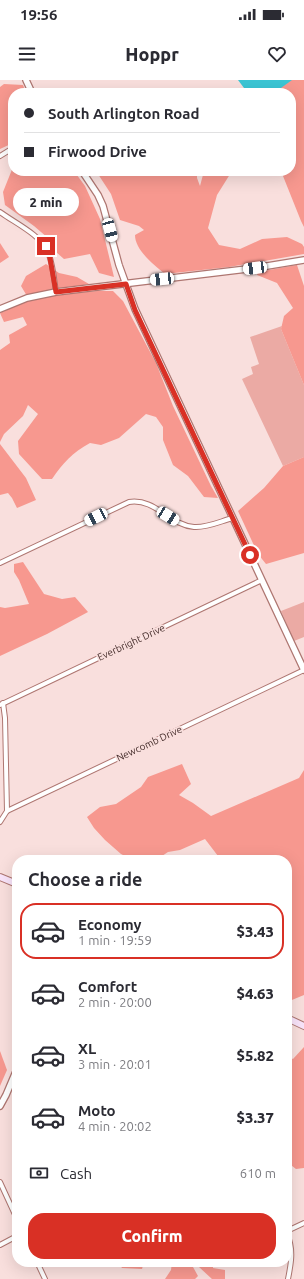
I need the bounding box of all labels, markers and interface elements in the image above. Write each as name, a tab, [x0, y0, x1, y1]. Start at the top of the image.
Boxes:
text: 19:56	[20, 6, 58, 23]
icon: menu	[16, 43, 38, 65]
icon: heart	[266, 43, 288, 65]
text: Hoppr	[125, 44, 179, 64]
text: South Arlington Road	[48, 105, 199, 122]
text: Firwood Drive	[48, 143, 147, 160]
callout: 2 min	[13, 188, 79, 216]
text: 2 min	[29, 195, 63, 209]
car	[101, 217, 119, 243]
route end	[37, 237, 55, 255]
car	[242, 261, 268, 275]
car	[149, 272, 175, 286]
car	[155, 505, 181, 527]
car	[83, 506, 109, 528]
route start	[241, 546, 259, 564]
street label: Everbright Drive	[96, 622, 167, 663]
street label: Newcomb Drive	[115, 723, 184, 764]
text: Choose a ride	[28, 869, 142, 889]
icon: car	[30, 913, 66, 949]
text: Economy	[78, 916, 142, 933]
text: $3.43	[236, 923, 274, 940]
text: 1 min · 19:59	[78, 933, 152, 947]
icon: car	[30, 975, 66, 1011]
text: Comfort	[78, 978, 137, 995]
text: $4.63	[236, 985, 274, 1002]
text: 2 min · 20:00	[78, 995, 152, 1009]
icon: car	[30, 1037, 66, 1073]
text: XL	[78, 1040, 96, 1057]
text: $5.82	[236, 1047, 274, 1064]
text: 3 min · 20:01	[78, 1057, 152, 1071]
icon: car	[30, 1099, 66, 1135]
text: Moto	[78, 1102, 116, 1119]
text: $3.37	[236, 1109, 274, 1126]
text: 4 min · 20:02	[78, 1119, 152, 1133]
icon: cash	[28, 1162, 50, 1184]
text: Cash	[60, 1165, 92, 1182]
text: 610 m	[240, 1166, 276, 1180]
button: Confirm	[28, 1213, 276, 1259]

